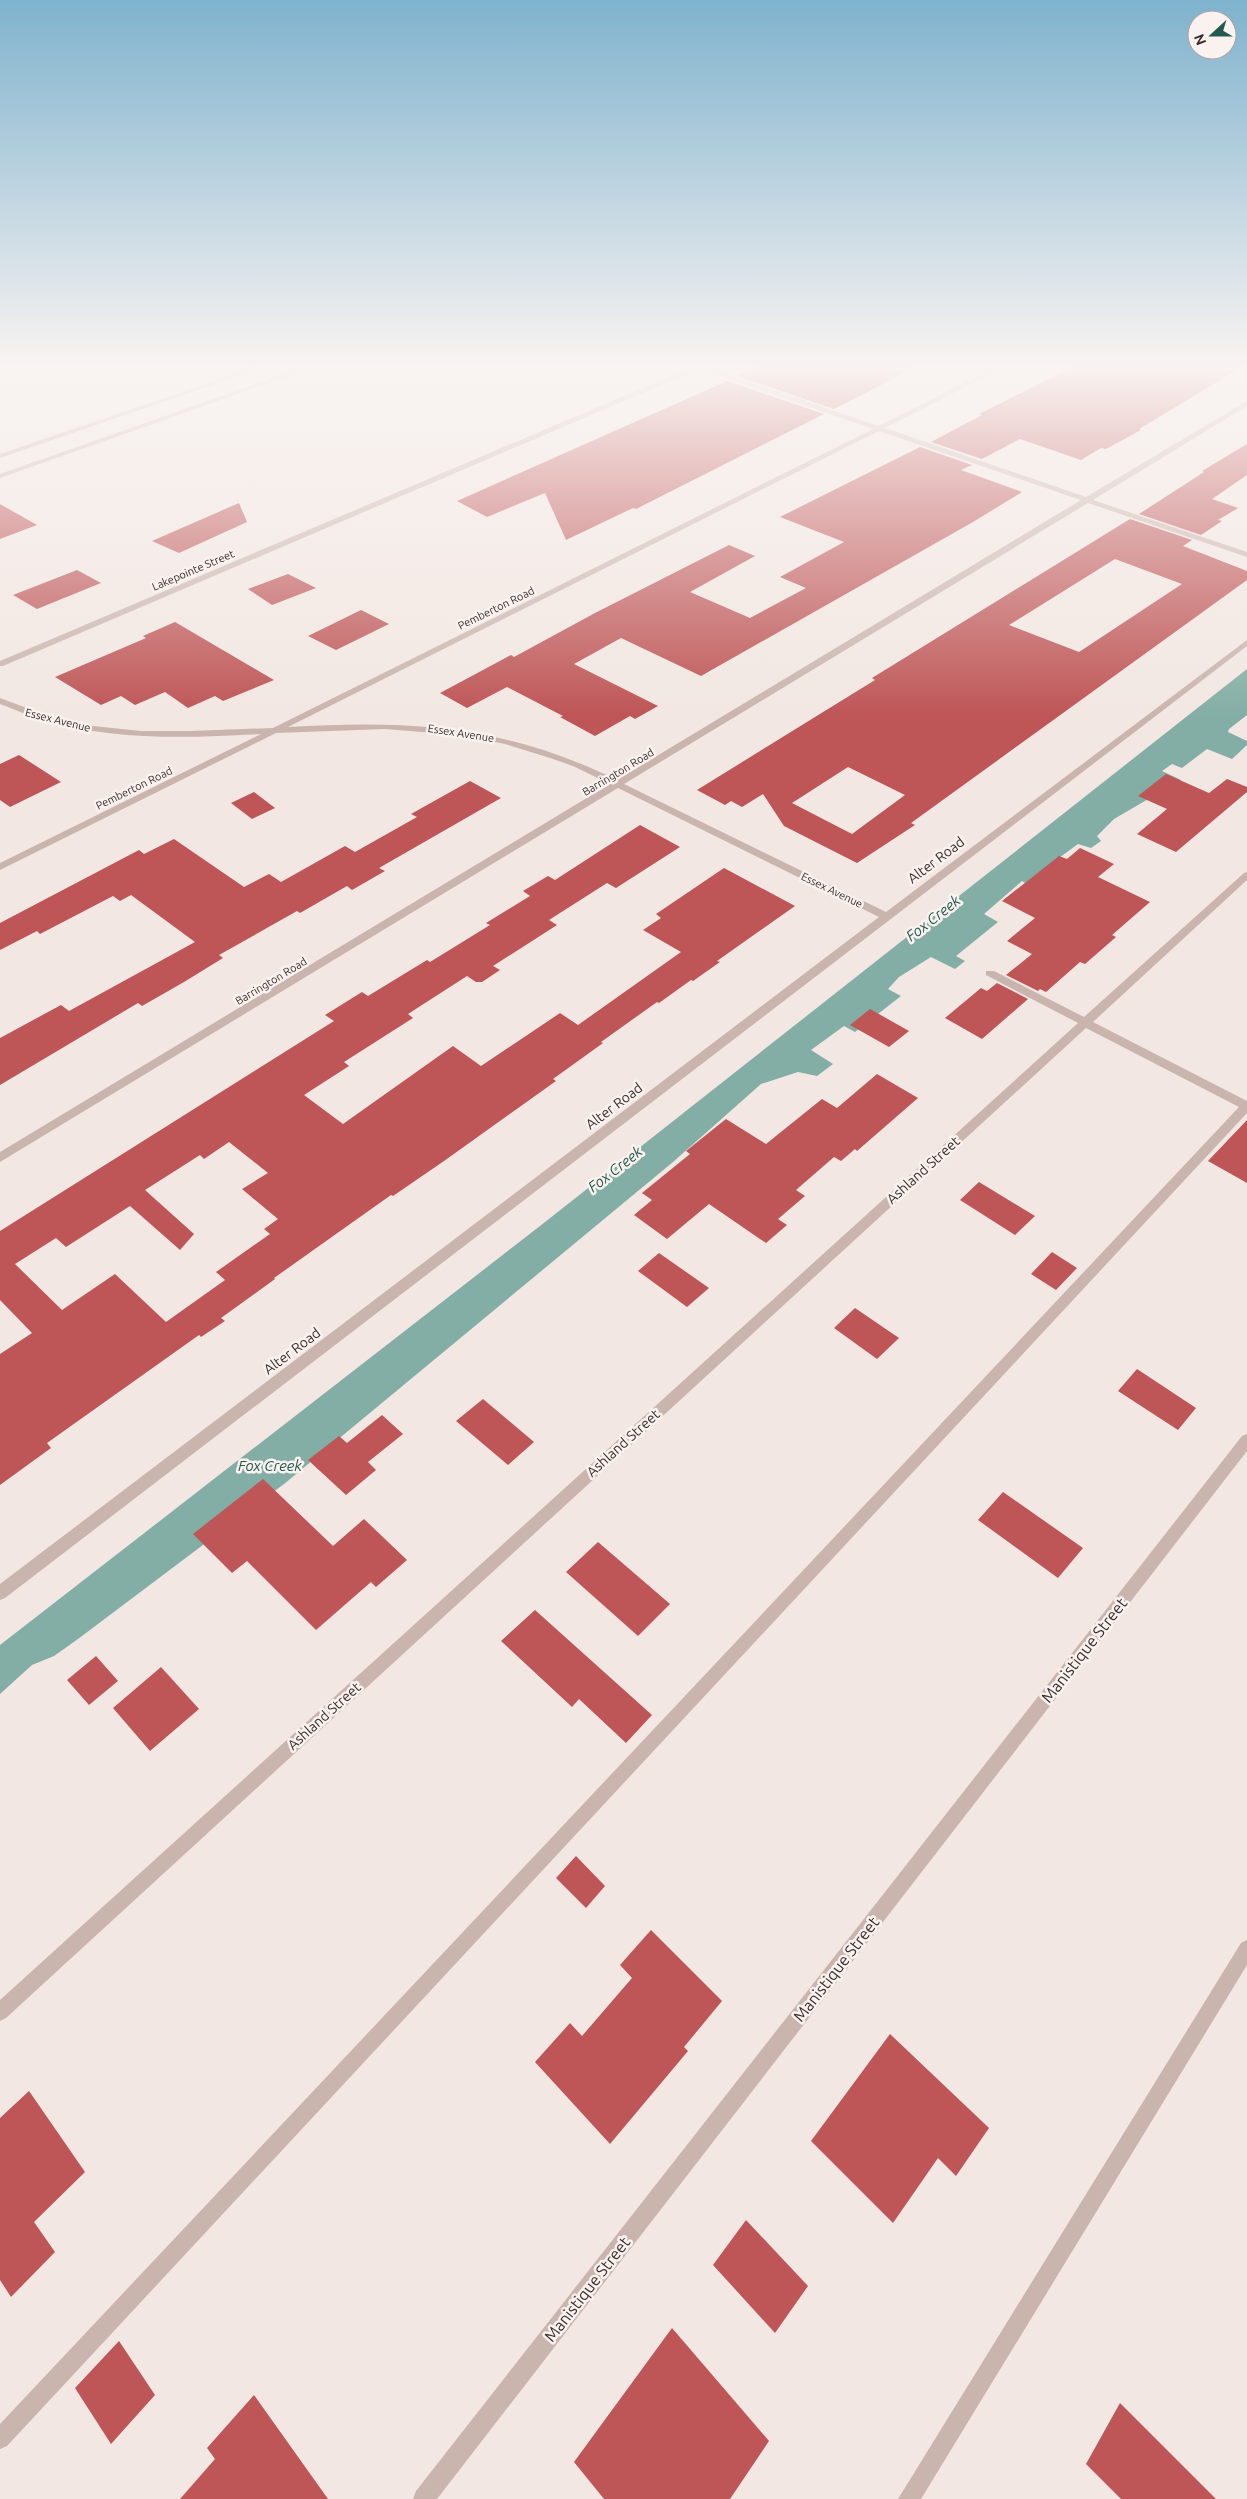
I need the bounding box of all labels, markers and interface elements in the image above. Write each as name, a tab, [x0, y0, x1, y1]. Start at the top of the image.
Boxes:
north arrow	[1187, 10, 1237, 60]
text: N	[1191, 32, 1209, 47]
street label: Lakepointe Street	[150, 547, 237, 593]
street label: Pemberton Road	[456, 584, 536, 632]
street label: Essex Avenue	[24, 706, 92, 734]
street label: Essex Avenue	[427, 722, 495, 744]
street label: Barrington Road	[580, 746, 656, 798]
street label: Pemberton Road	[94, 764, 174, 812]
street label: Alter Road	[905, 834, 967, 886]
street label: Essex Avenue	[799, 870, 865, 910]
water label: Fox Creek	[902, 891, 964, 944]
street label: Barrington Road	[233, 955, 309, 1007]
street label: Alter Road	[583, 1080, 645, 1132]
street label: Ashland Street	[883, 1133, 963, 1207]
water label: Fox Creek	[584, 1142, 646, 1195]
street label: Alter Road	[261, 1325, 323, 1377]
street label: Ashland Street	[583, 1406, 663, 1480]
water label: Fox Creek	[238, 1457, 302, 1474]
street label: Manistique Street	[1038, 1593, 1131, 1706]
street label: Ashland Street	[284, 1679, 364, 1753]
street label: Manistique Street	[790, 1912, 883, 2025]
street label: Manistique Street	[541, 2232, 634, 2345]

